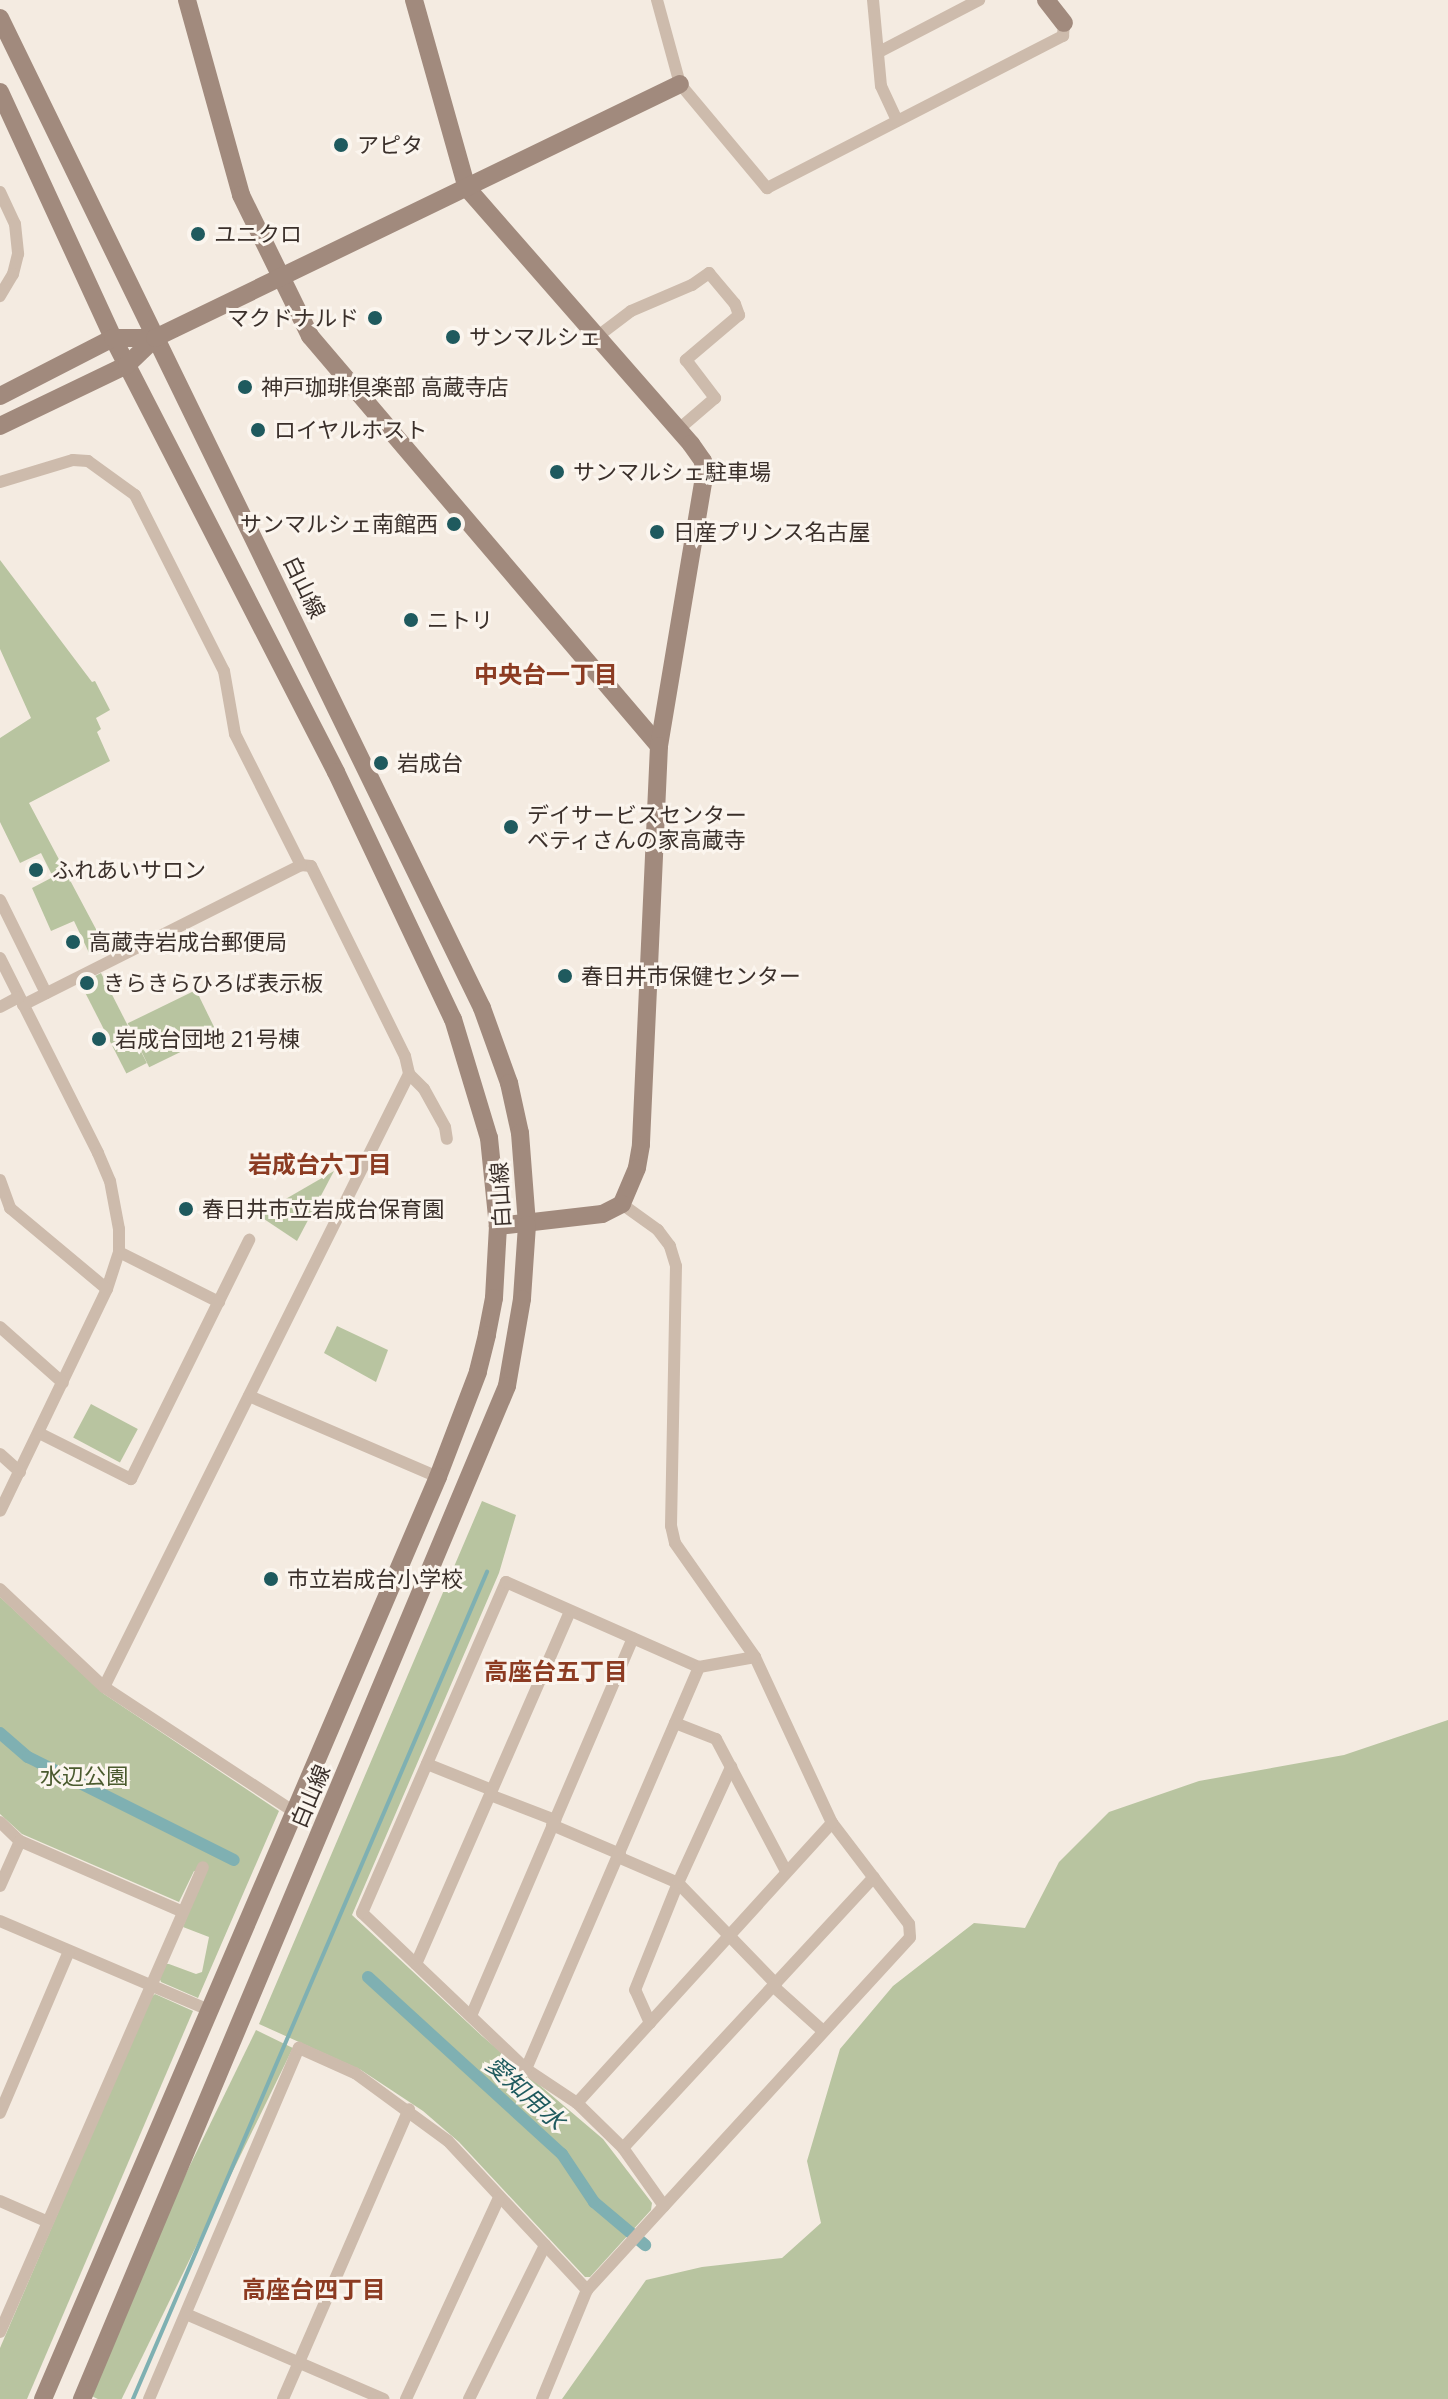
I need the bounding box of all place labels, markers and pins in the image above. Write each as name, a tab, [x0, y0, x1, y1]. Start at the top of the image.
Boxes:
place label: アピタ	[357, 132, 423, 158]
marker: アピタ	[332, 136, 350, 154]
place label: ユニクロ	[214, 221, 302, 247]
marker: ユニクロ	[189, 225, 207, 243]
place label: マクドナルド	[227, 305, 359, 331]
marker: マクドナルド	[366, 309, 384, 327]
place label: サンマルシェ	[469, 324, 601, 350]
marker: サンマルシェ	[444, 328, 462, 346]
place label: 神戸珈琲倶楽部 高蔵寺店	[261, 374, 509, 400]
marker: 神戸珈琲倶楽部 高蔵寺店	[236, 378, 254, 396]
place label: ロイヤルホスト	[274, 417, 428, 443]
marker: ロイヤルホスト	[249, 421, 267, 439]
place label: サンマルシェ駐車場	[573, 459, 771, 485]
marker: サンマルシェ駐車場	[548, 463, 566, 481]
place label: サンマルシェ南館西	[240, 511, 438, 537]
marker: サンマルシェ南館西	[445, 515, 463, 533]
place label: 日産プリンス名古屋	[673, 519, 871, 545]
marker: 日産プリンス名古屋	[648, 523, 666, 541]
place label: ニトリ	[427, 607, 493, 633]
marker: ニトリ	[402, 611, 420, 629]
place label: 岩成台	[397, 750, 463, 776]
marker: 岩成台	[372, 754, 390, 772]
place label: デイサービスセンター ベティさんの家高蔵寺	[527, 801, 747, 852]
marker: デイサービスセンター ベティさんの家高蔵寺	[502, 818, 520, 836]
place label: ふれあいサロン	[52, 857, 206, 883]
marker: ふれあいサロン	[27, 861, 45, 879]
place label: 高蔵寺岩成台郵便局	[89, 929, 287, 955]
marker: 高蔵寺岩成台郵便局	[64, 933, 82, 951]
place label: 春日井市保健センター	[581, 963, 801, 989]
marker: 春日井市保健センター	[556, 967, 574, 985]
place label: きらきらひろば表示板	[103, 970, 323, 996]
marker: きらきらひろば表示板	[78, 974, 96, 992]
place label: 岩成台団地 21号棟	[115, 1026, 300, 1052]
marker: 岩成台団地 21号棟	[90, 1030, 108, 1048]
place label: 春日井市立岩成台保育園	[202, 1196, 444, 1222]
marker: 春日井市立岩成台保育園	[177, 1200, 195, 1218]
place label: 市立岩成台小学校	[287, 1566, 463, 1592]
marker: 市立岩成台小学校	[262, 1570, 280, 1588]

